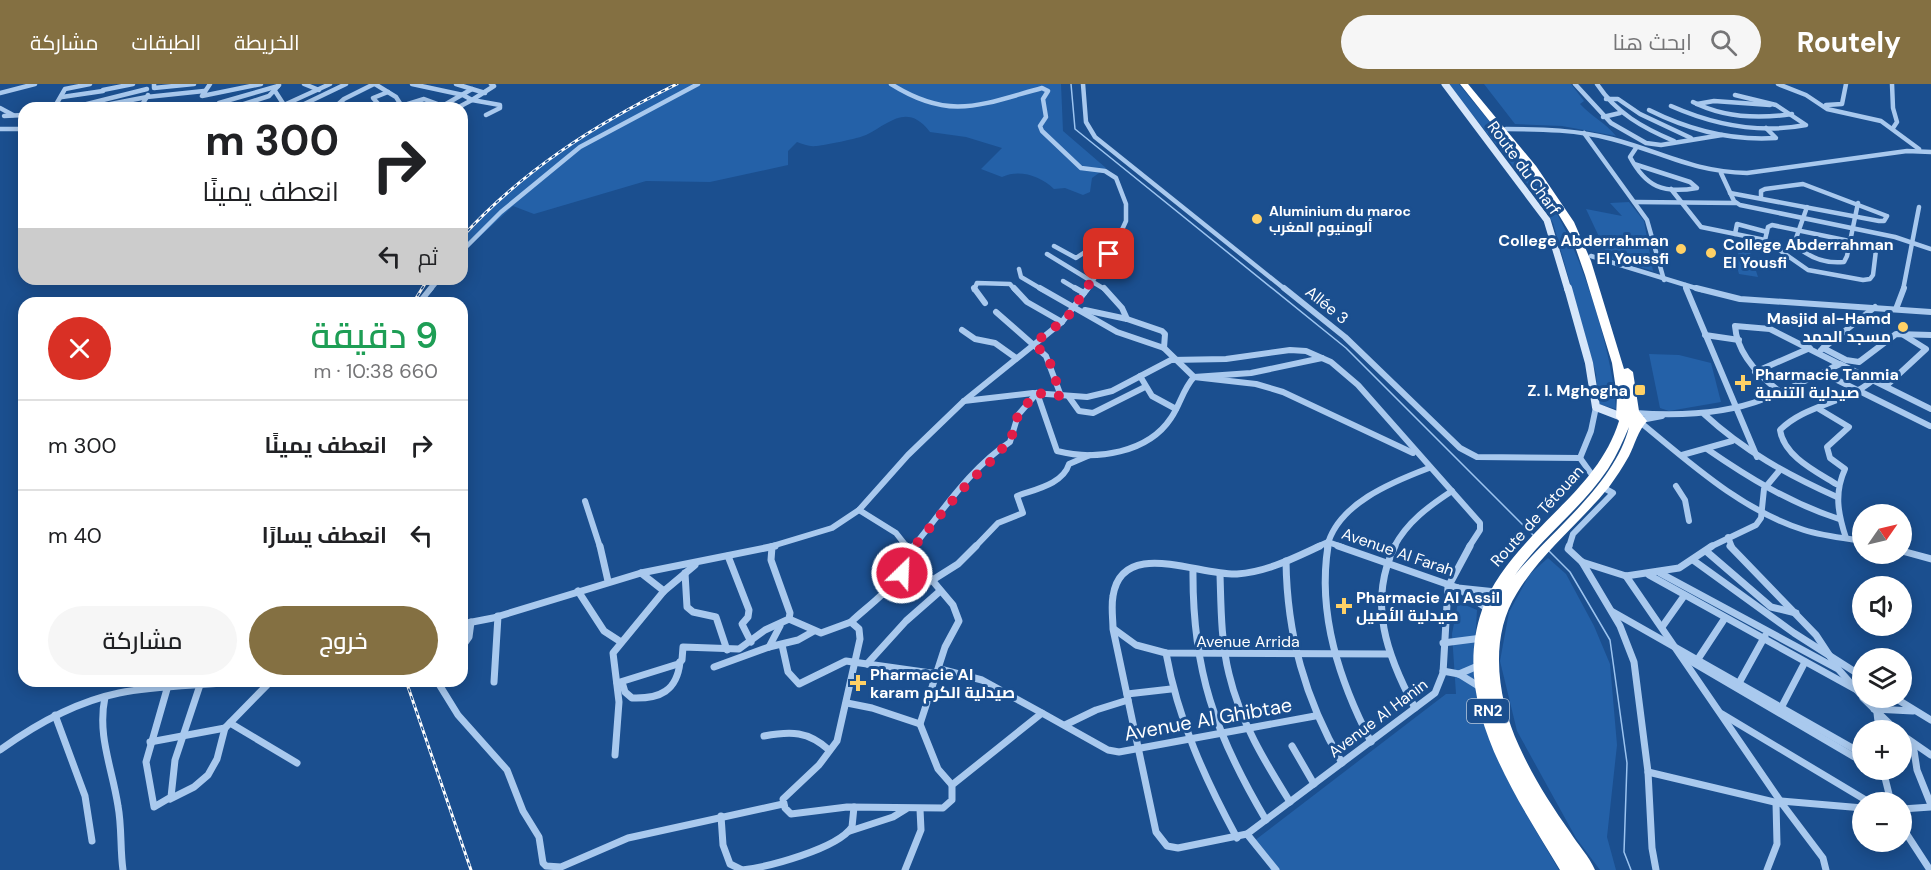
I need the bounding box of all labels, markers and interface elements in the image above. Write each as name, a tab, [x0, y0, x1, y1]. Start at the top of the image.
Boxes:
search box	[1341, 15, 1761, 69]
text: Routely	[1797, 24, 1901, 61]
icon: search	[1707, 26, 1740, 59]
text: ابحث هنا	[1612, 28, 1692, 57]
text: مشاركة	[30, 29, 99, 57]
text: الطبقات	[132, 29, 201, 57]
text: الخريطة	[234, 29, 300, 57]
text: 300 m	[205, 113, 339, 168]
street label: Route du Charf	[1483, 117, 1565, 219]
icon: right	[360, 126, 438, 204]
text: انعطف يمينًا	[202, 174, 339, 209]
place label: Aluminium du maroc ألومنيوم المغرب	[1269, 202, 1411, 237]
marker: Aluminium du maroc ألومنيوم المغرب	[1250, 212, 1264, 226]
pin	[1083, 228, 1134, 279]
place label: College Abderrahman El Youssfi	[1498, 230, 1669, 269]
place label: College Abderrahman El Yousfi	[1723, 234, 1894, 273]
icon: arrive	[1092, 237, 1125, 270]
icon: left	[373, 240, 406, 273]
marker: College Abderrahman El Youssfi	[1674, 242, 1688, 256]
text: ثم	[418, 243, 438, 272]
marker: College Abderrahman El Yousfi	[1704, 246, 1718, 260]
street label: Allée 3	[1301, 281, 1353, 329]
place label: Masjid al-Hamd مسجد الحمد	[1767, 308, 1891, 347]
text: 9 دقيقة	[311, 312, 438, 359]
button: close	[48, 317, 111, 380]
marker: Masjid al-Hamd مسجد الحمد	[1896, 320, 1910, 334]
text: 660 m · 10:38	[313, 358, 438, 384]
place label: Pharmacie Tanmia صيدلية التنمية	[1755, 364, 1899, 403]
marker: Pharmacie Tanmia صيدلية التنمية	[1736, 376, 1750, 390]
place label: Z. I. Mghogha	[1527, 380, 1628, 401]
marker: Z. I. Mghogha	[1633, 383, 1647, 397]
icon: right	[405, 429, 438, 462]
text: 300 m	[48, 431, 117, 460]
text: انعطف يمينًا	[265, 431, 387, 460]
street label: Route de Tétouan	[1486, 461, 1588, 571]
north arrow	[1852, 504, 1912, 564]
map controls	[1852, 504, 1912, 852]
icon: left	[405, 519, 438, 552]
text: 40 m	[48, 521, 102, 550]
text: انعطف يسارًا	[262, 521, 387, 550]
street label: Avenue Al Farah	[1339, 523, 1457, 581]
position arrow	[870, 541, 934, 605]
button: sound	[1852, 576, 1912, 636]
place label: Pharmacie Al Assil صيدلية الأصيل	[1356, 587, 1500, 626]
marker: Pharmacie Al Assil صيدلية الأصيل	[1337, 599, 1351, 613]
button: مشاركة	[48, 606, 237, 675]
button: خروج	[249, 606, 438, 675]
street label: Avenue Arrida	[1196, 631, 1300, 652]
button: layers	[1852, 648, 1912, 708]
place label: Pharmacie Al karam صيدلية الكرم	[870, 664, 1015, 704]
street label: Avenue Al Hanin	[1324, 674, 1432, 762]
marker: Pharmacie Al karam صيدلية الكرم	[851, 676, 865, 690]
street label: Avenue Al Ghibtae	[1122, 691, 1294, 747]
road number: RN2	[1467, 699, 1509, 723]
button: +	[1852, 720, 1912, 780]
button: −	[1852, 792, 1912, 852]

